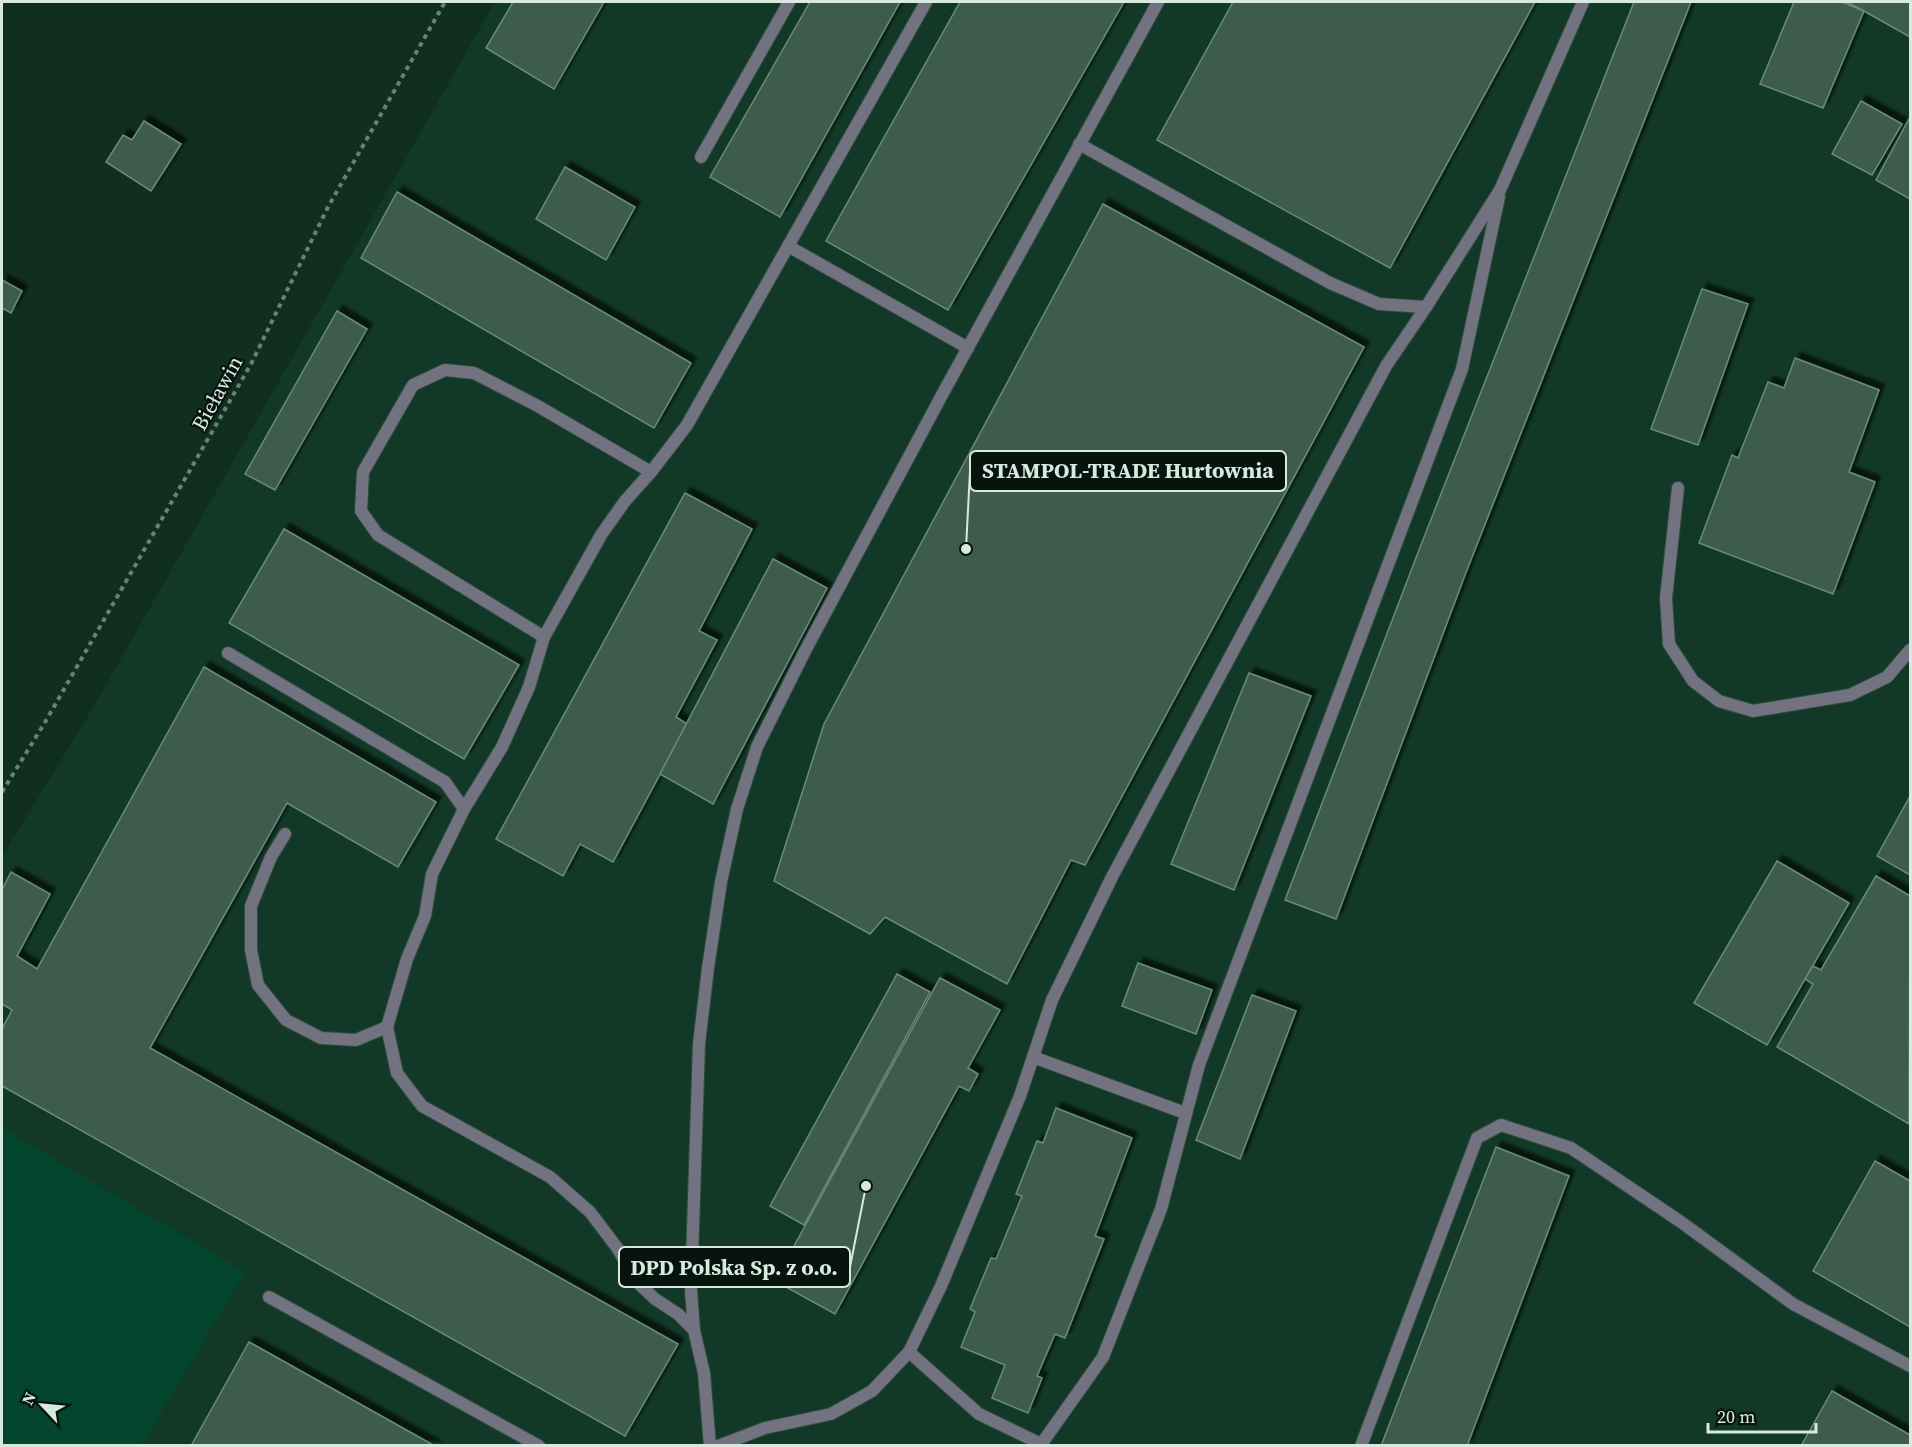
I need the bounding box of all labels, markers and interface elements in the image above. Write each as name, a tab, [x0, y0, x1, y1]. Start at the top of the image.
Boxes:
street label: Bieławin	[185, 350, 250, 436]
callout: STAMPOL-TRADE Hurtownia	[970, 451, 1286, 491]
text: STAMPOL-TRADE Hurtownia	[982, 455, 1274, 485]
callout: DPD Polska Sp. z o.o.	[619, 1247, 850, 1287]
text: DPD Polska Sp. z o.o.	[630, 1252, 838, 1282]
north arrow	[12, 1375, 72, 1435]
text: N	[16, 1388, 41, 1408]
scale bar	[1708, 1396, 1816, 1434]
text: 20 m	[1717, 1404, 1755, 1429]

